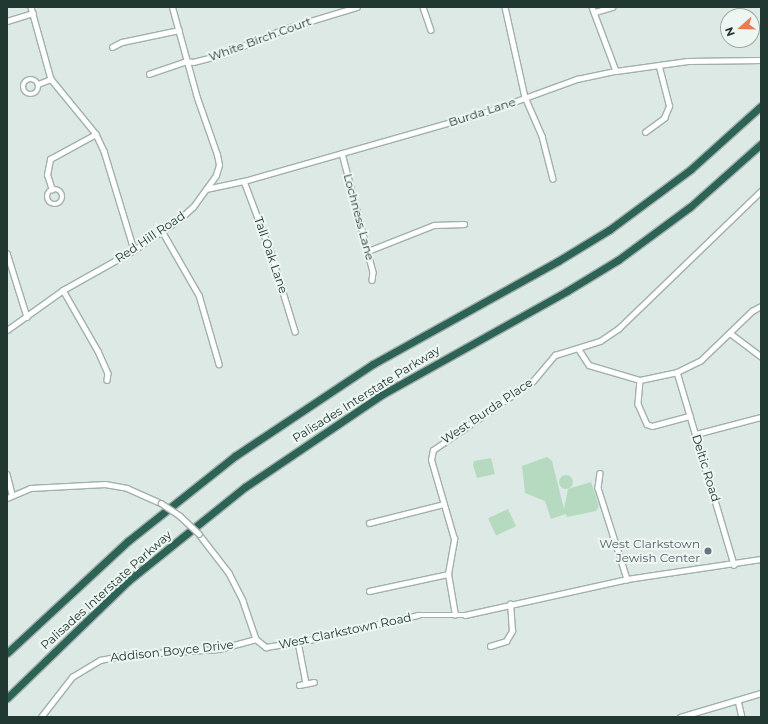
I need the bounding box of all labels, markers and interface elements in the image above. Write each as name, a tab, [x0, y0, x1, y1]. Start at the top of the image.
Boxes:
north arrow	[720, 8, 760, 48]
street label: White Birch Court	[207, 14, 313, 64]
text: N	[722, 25, 738, 38]
street label: Burda Lane	[447, 94, 517, 130]
street label: Lochness Lane	[341, 172, 377, 262]
street label: Red Hill Road	[112, 208, 188, 266]
street label: Tall Oak Lane	[251, 215, 291, 295]
street label: Palisades Interstate Parkway	[290, 343, 442, 445]
street label: West Burda Place	[439, 375, 535, 447]
street label: Deltic Road	[689, 433, 723, 503]
street label: Palisades Interstate Parkway	[38, 527, 174, 653]
place label: West Clarkstown Jewish Center	[599, 537, 700, 565]
marker: West Clarkstown Jewish Center	[703, 546, 713, 556]
street label: West Clarkstown Road	[277, 610, 413, 652]
street label: Addison Boyce Drive	[110, 637, 234, 665]

